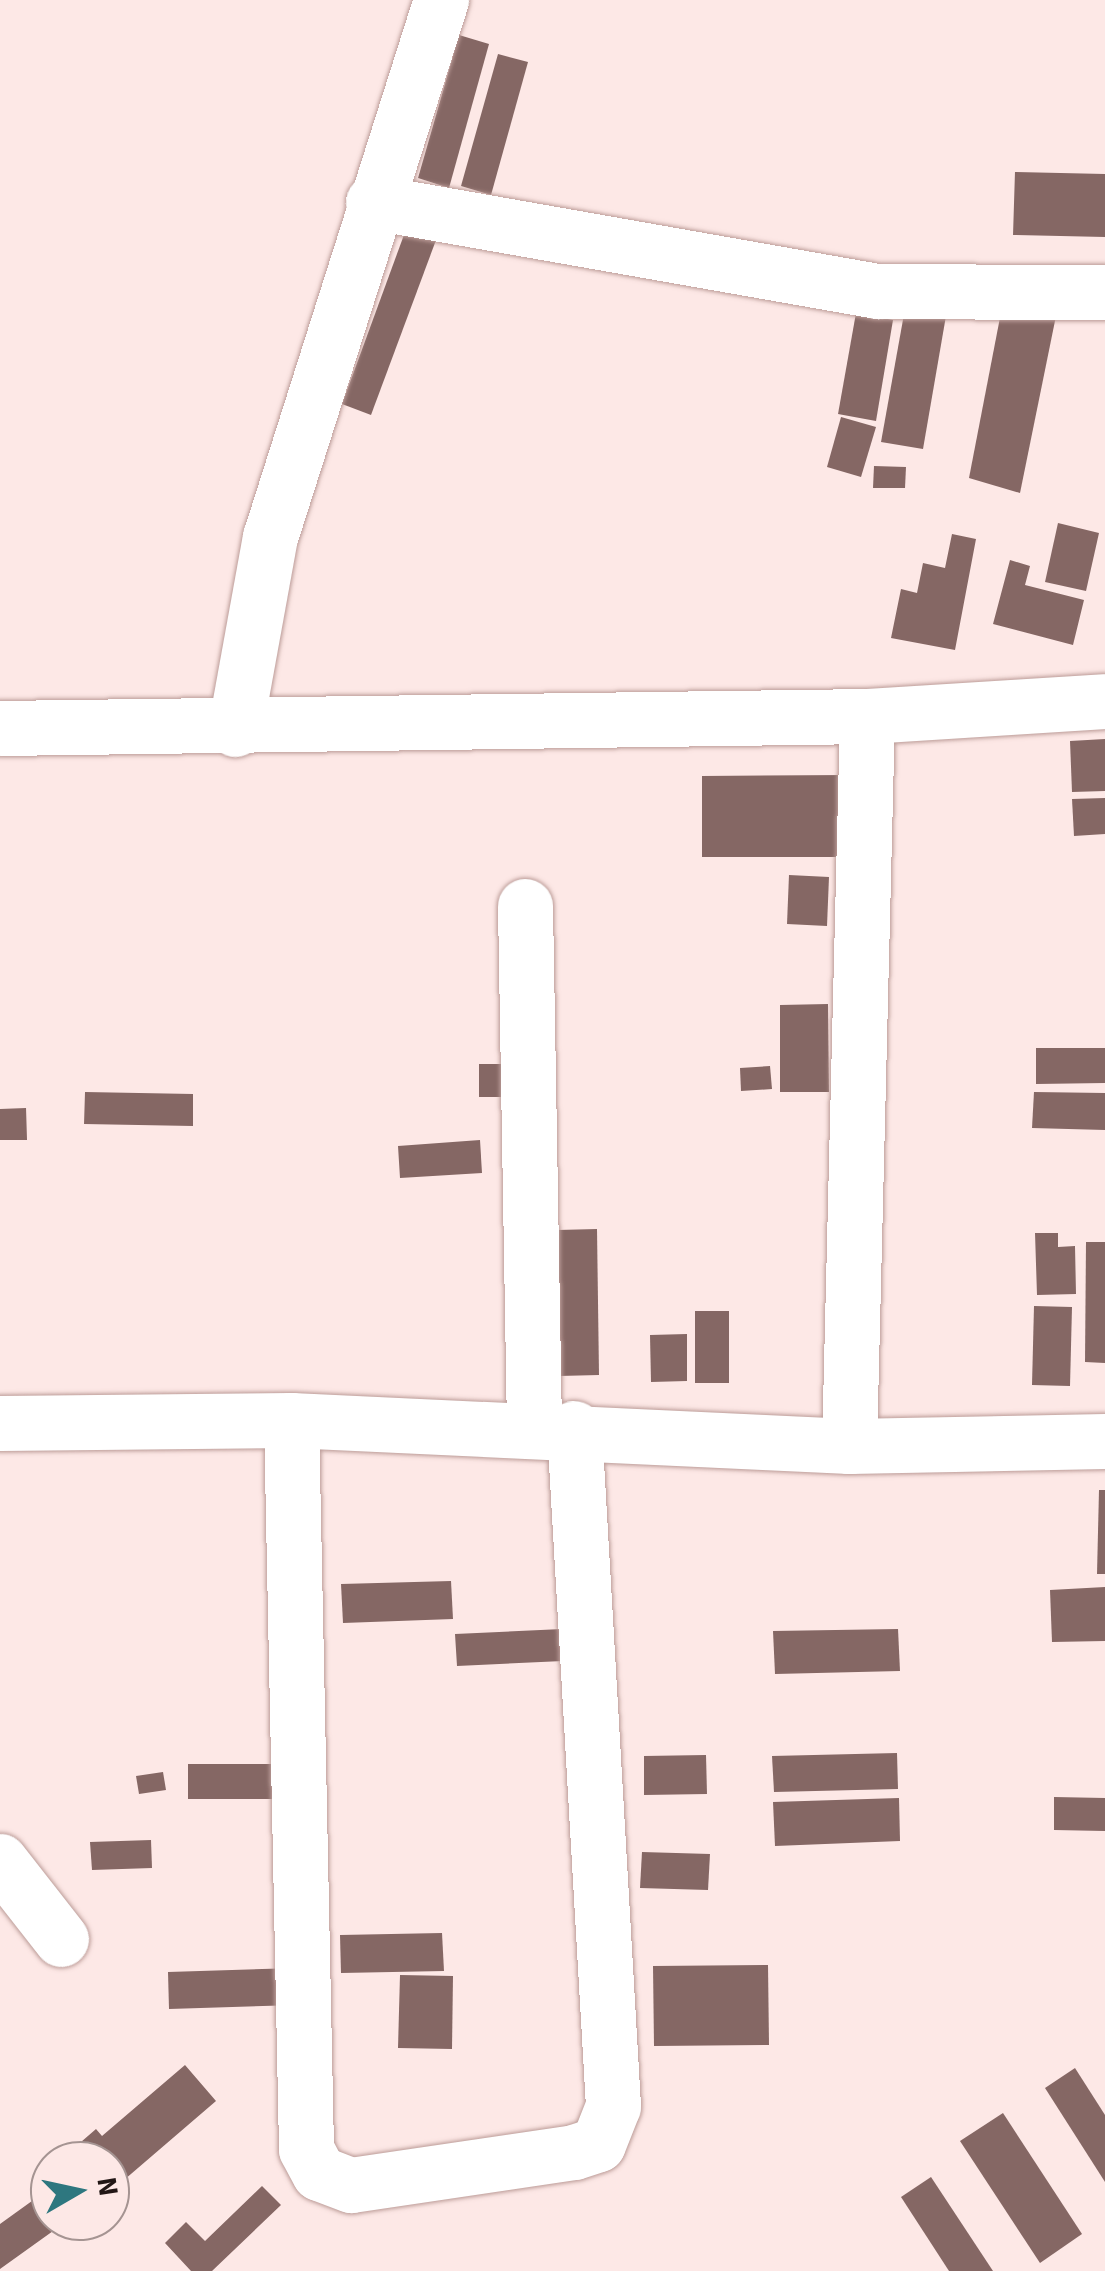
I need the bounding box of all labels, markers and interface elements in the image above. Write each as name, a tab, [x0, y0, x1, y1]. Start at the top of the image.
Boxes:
north arrow	[30, 2141, 130, 2241]
text: N	[86, 2174, 129, 2199]

